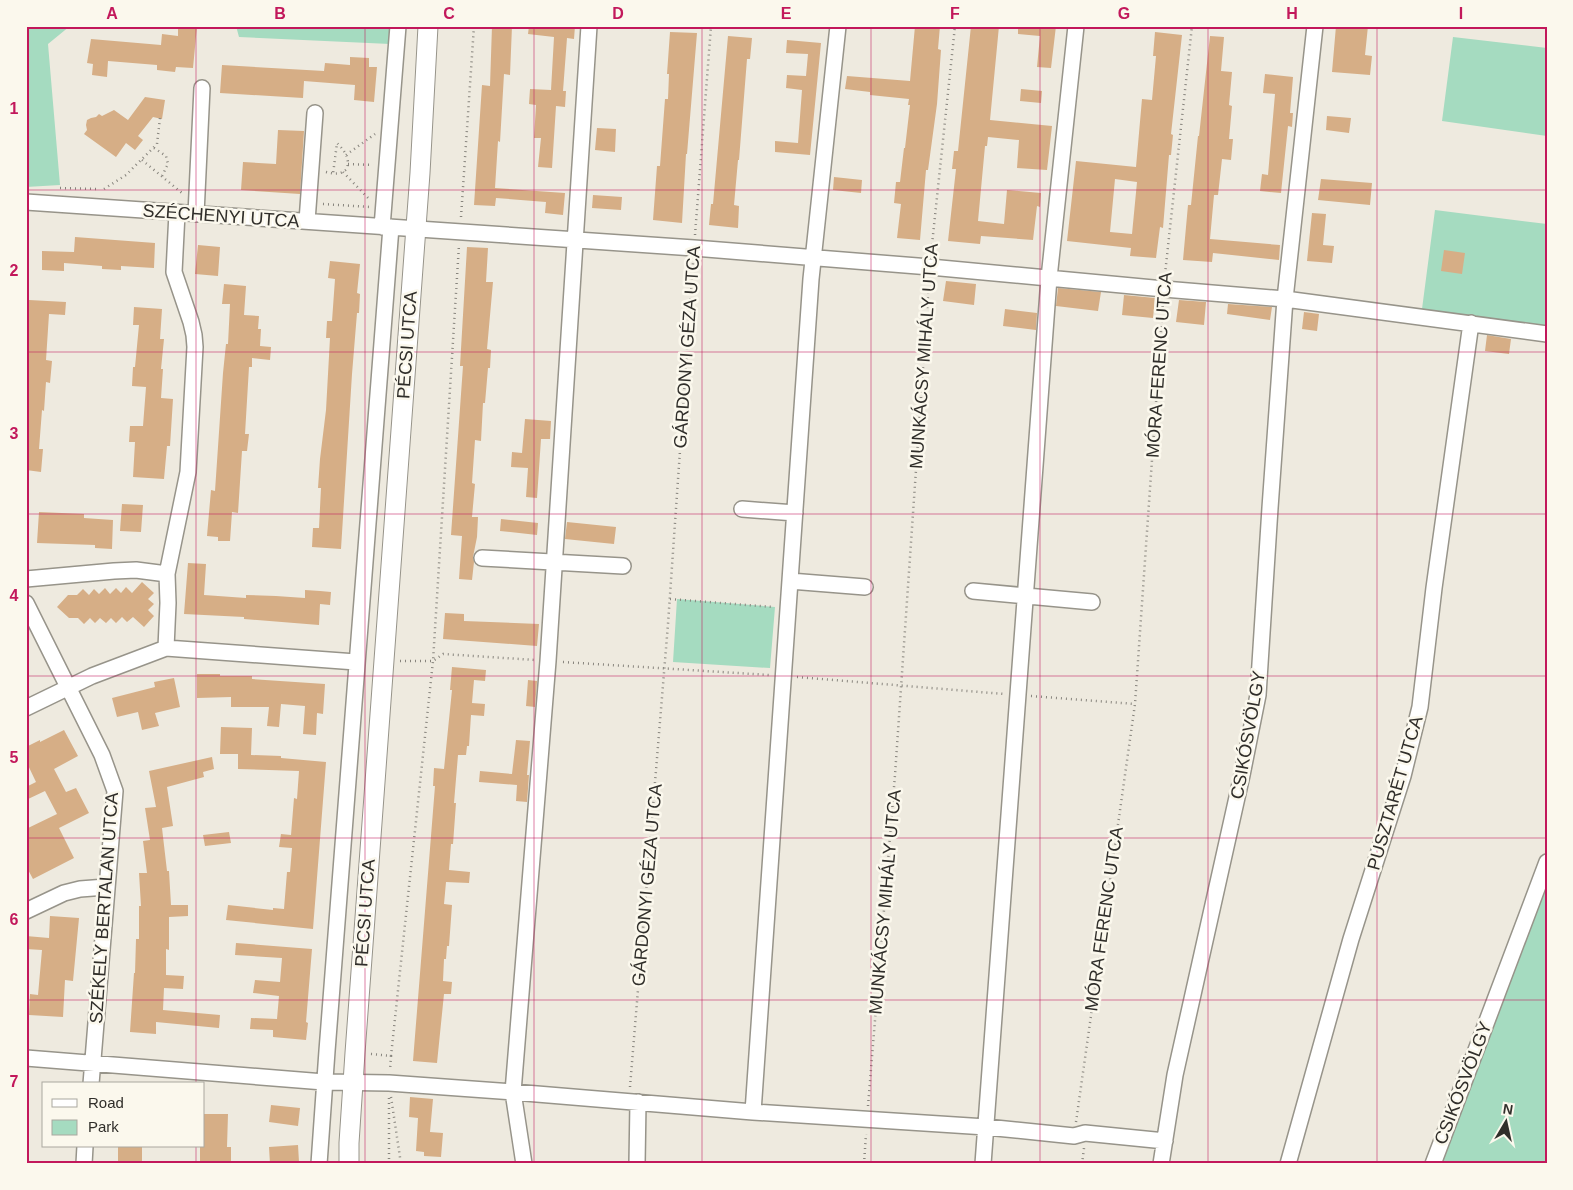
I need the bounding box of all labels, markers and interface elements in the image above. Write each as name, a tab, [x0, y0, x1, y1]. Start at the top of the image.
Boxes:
text: A	[106, 5, 118, 22]
text: B	[274, 5, 286, 22]
text: C	[443, 5, 455, 22]
text: D	[612, 5, 624, 22]
text: E	[781, 5, 792, 22]
text: F	[950, 5, 960, 22]
text: G	[1118, 5, 1130, 22]
text: H	[1286, 5, 1298, 22]
text: I	[1459, 5, 1463, 22]
text: 1	[10, 100, 19, 117]
street label: SZÉCHENYI UTCA	[142, 201, 300, 231]
street label: MUNKÁCSY MIHÁLY UTCA	[906, 243, 942, 469]
street label: GÁRDONYI GÉZA UTCA	[670, 245, 704, 449]
text: 2	[10, 262, 19, 279]
street label: MÓRA FERENC UTCA	[1142, 271, 1175, 458]
street label: PÉCSI UTCA	[393, 290, 421, 400]
text: 3	[10, 425, 19, 442]
text: 4	[10, 587, 19, 604]
street label: CSIKÓSVÖLGY	[1226, 669, 1269, 801]
street label: PUSZTARÉT UTCA	[1363, 714, 1427, 872]
text: 5	[10, 749, 19, 766]
street label: GÁRDONYI GÉZA UTCA	[628, 783, 666, 987]
street label: MUNKÁCSY MIHÁLY UTCA	[865, 789, 905, 1015]
street label: SZÉKELY BERTALAN UTCA	[86, 792, 122, 1024]
street label: MÓRA FERENC UTCA	[1080, 825, 1127, 1012]
street label: PÉCSI UTCA	[351, 858, 379, 968]
text: 6	[10, 911, 19, 928]
street label: CSIKÓSVÖLGY	[1429, 1018, 1496, 1147]
text: 7	[10, 1073, 19, 1090]
legend	[42, 1082, 205, 1148]
text: Road	[88, 1094, 124, 1111]
north arrow	[1480, 1098, 1530, 1148]
text: N	[1502, 1100, 1514, 1118]
text: Park	[88, 1118, 119, 1135]

